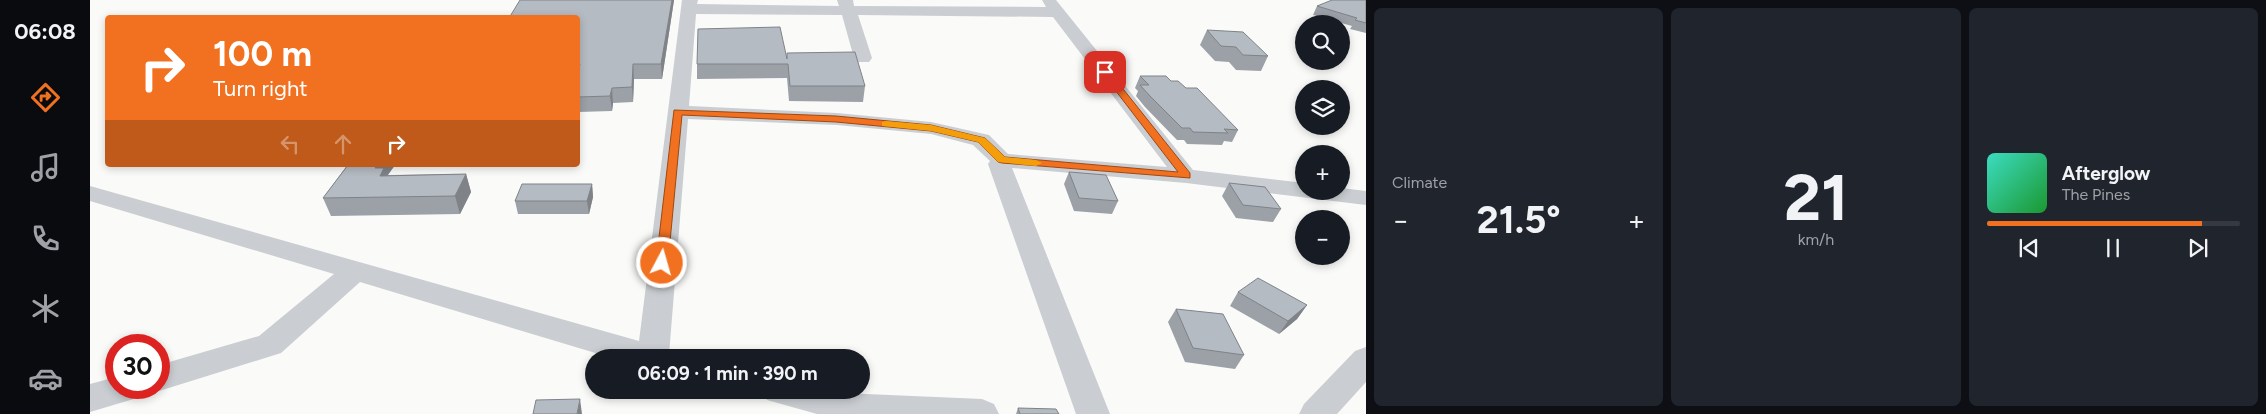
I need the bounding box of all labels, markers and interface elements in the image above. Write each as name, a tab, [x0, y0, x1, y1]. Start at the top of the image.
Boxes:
map controls	[1295, 15, 1350, 265]
button: search	[1295, 15, 1350, 70]
text: 06:08	[14, 18, 76, 45]
text: 100 m	[213, 33, 312, 75]
icon: right	[130, 35, 195, 100]
pin	[1084, 51, 1126, 93]
icon: arrive	[1091, 58, 1119, 86]
text: Turn right	[213, 75, 308, 102]
icon: directions	[28, 80, 63, 115]
button: layers	[1295, 80, 1350, 135]
icon: left	[276, 130, 304, 158]
icon: ahead	[329, 130, 357, 158]
icon: right	[382, 130, 410, 158]
button: +	[1295, 145, 1350, 200]
icon: music	[28, 150, 63, 185]
text: 21	[1783, 158, 1849, 236]
text: Afterglow	[2062, 162, 2150, 185]
text: Climate	[1392, 173, 1447, 192]
text: The Pines	[2062, 185, 2130, 204]
text: 21.5°	[1477, 197, 1561, 243]
text: −	[1392, 203, 1409, 237]
text: +	[1628, 203, 1645, 237]
button: −	[1295, 210, 1350, 265]
icon: phone	[28, 221, 63, 256]
text: km/h	[1798, 230, 1834, 249]
icon: previous	[2015, 234, 2043, 262]
icon: pause	[2099, 234, 2127, 262]
icon: next	[2184, 234, 2212, 262]
position arrow	[635, 236, 687, 288]
icon: climate	[28, 291, 63, 326]
speed limit sign: 30	[105, 334, 170, 399]
icon: car	[28, 361, 63, 396]
text: 06:09 · 1 min · 390 m	[637, 362, 818, 385]

